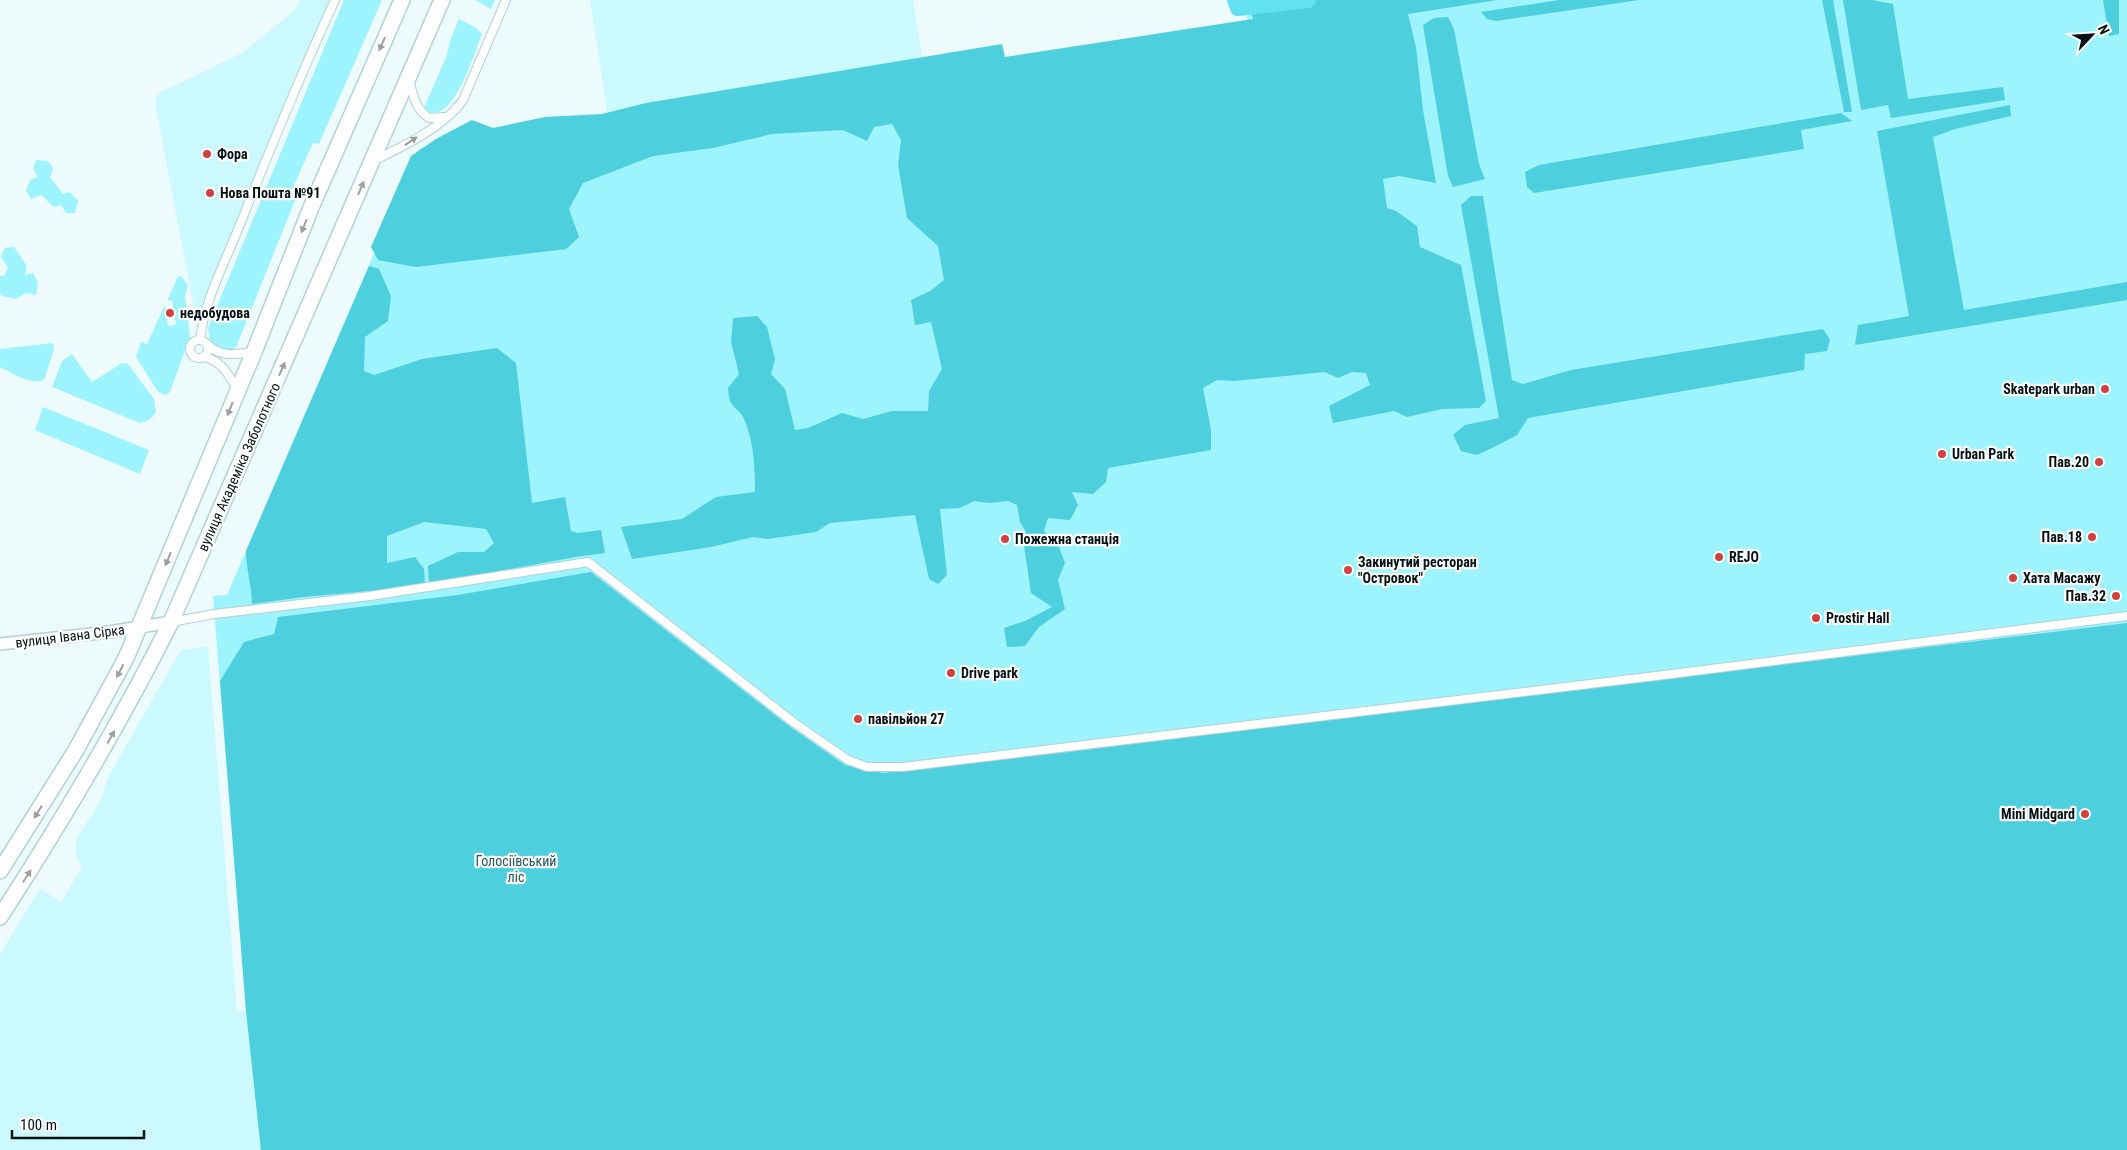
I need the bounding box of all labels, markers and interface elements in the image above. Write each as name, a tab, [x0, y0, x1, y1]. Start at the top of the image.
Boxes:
north arrow	[2067, 10, 2117, 60]
text: N	[2095, 22, 2113, 37]
one-way arrow	[377, 37, 385, 51]
one-way arrow	[405, 136, 418, 145]
place label: Фора	[217, 146, 248, 162]
marker: Фора	[201, 148, 213, 160]
one-way arrow	[357, 181, 365, 195]
place label: Нова Пошта №91	[220, 185, 320, 201]
marker: Нова Пошта №91	[204, 187, 216, 199]
one-way arrow	[300, 219, 308, 234]
place label: недобудова	[180, 305, 250, 321]
marker: недобудова	[164, 307, 176, 319]
one-way arrow	[279, 362, 287, 376]
street label: вулиця Академіка Заболотного	[195, 380, 283, 554]
place label: Skatepark urban	[2003, 381, 2095, 397]
marker: Skatepark urban	[2099, 383, 2111, 395]
one-way arrow	[226, 402, 234, 417]
place label: Urban Park	[1952, 446, 2014, 462]
marker: Urban Park	[1936, 448, 1948, 460]
place label: Пав.20	[2049, 454, 2089, 470]
marker: Пав.20	[2093, 456, 2105, 468]
place label: Пав.18	[2042, 529, 2082, 545]
place label: Пожежна станція	[1015, 531, 1119, 547]
marker: Пав.18	[2086, 531, 2098, 543]
marker: Пожежна станція	[999, 533, 1011, 545]
place label: REJO	[1729, 549, 1759, 565]
marker: REJO	[1713, 551, 1725, 563]
one-way arrow	[164, 552, 172, 567]
place label: Закинутий ресторан "Островок"	[1358, 554, 1477, 586]
marker: Закинутий ресторан "Островок"	[1342, 564, 1354, 576]
place label: Хата Масажу	[2023, 570, 2101, 586]
marker: Хата Масажу	[2007, 572, 2019, 584]
place label: Пав.32	[2066, 588, 2106, 604]
marker: Пав.32	[2110, 590, 2122, 602]
place label: Prostir Hall	[1826, 610, 1890, 626]
marker: Prostir Hall	[1810, 612, 1822, 624]
street label: вулиця Івана Сірка	[14, 621, 126, 651]
one-way arrow	[116, 664, 124, 679]
place label: Drive park	[961, 665, 1018, 681]
marker: Drive park	[945, 667, 957, 679]
place label: павільйон 27	[868, 711, 944, 727]
marker: павільйон 27	[852, 713, 864, 725]
one-way arrow	[107, 729, 115, 744]
one-way arrow	[33, 805, 42, 818]
place label: Mini Midgard	[2001, 806, 2075, 822]
marker: Mini Midgard	[2079, 808, 2091, 820]
park label: Голосіївський ліс	[476, 853, 556, 885]
one-way arrow	[22, 869, 31, 882]
scale bar	[12, 1108, 145, 1140]
text: 100 m	[20, 1116, 57, 1134]

